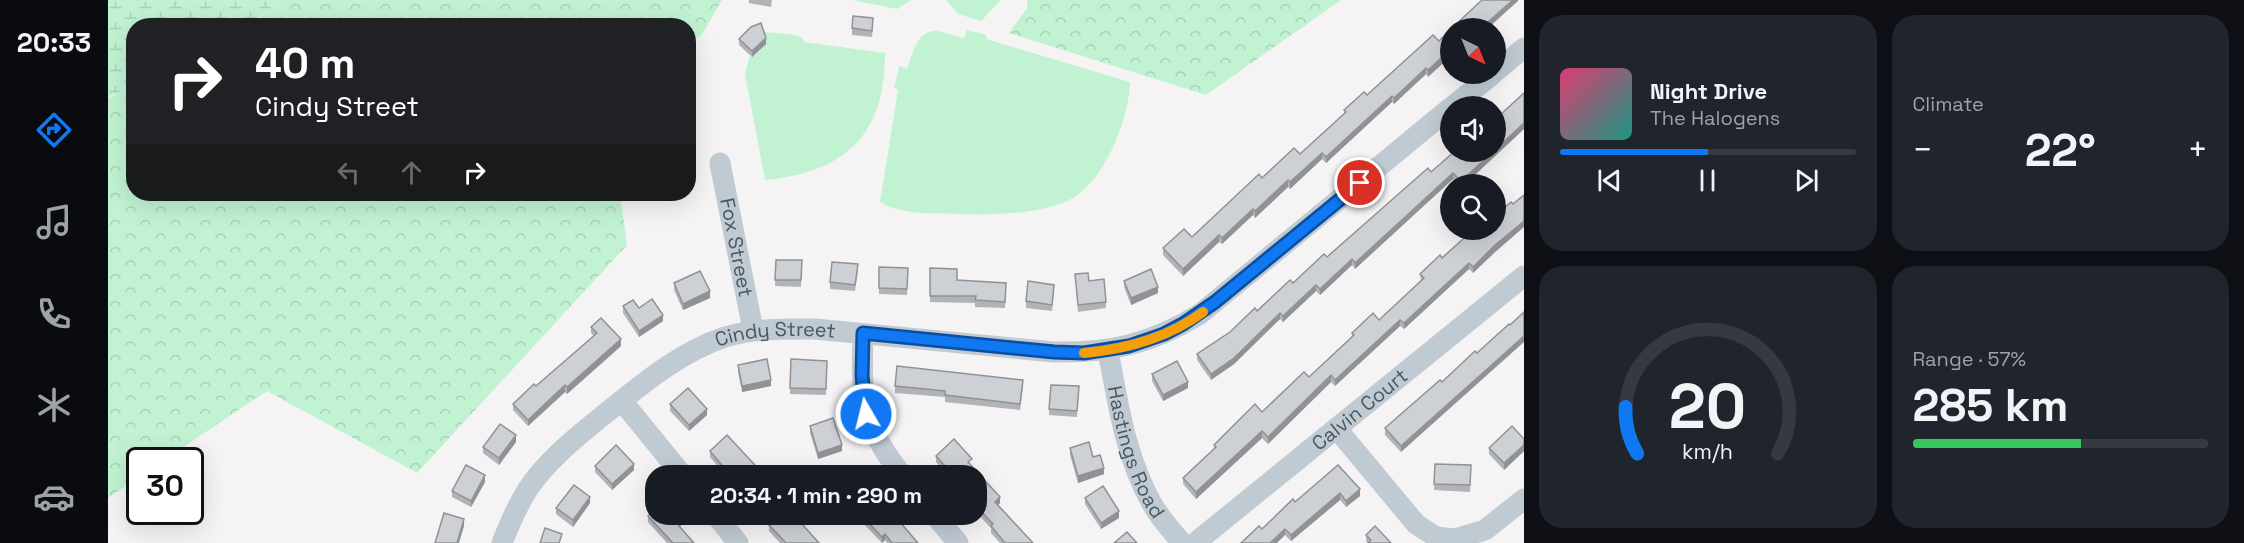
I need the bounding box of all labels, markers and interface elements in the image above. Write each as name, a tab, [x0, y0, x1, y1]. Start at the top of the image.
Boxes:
north arrow	[1440, 18, 1506, 84]
map controls	[1440, 18, 1506, 240]
text: 20:33	[17, 25, 91, 60]
text: 40 m	[255, 37, 355, 90]
icon: right	[156, 42, 234, 120]
text: Night Drive	[1650, 77, 1767, 105]
text: Cindy Street	[255, 89, 419, 124]
text: Climate	[1913, 91, 1984, 117]
button: sound	[1440, 96, 1506, 162]
text: The Halogens	[1650, 105, 1780, 131]
icon: directions	[33, 109, 75, 151]
text: 22°	[2025, 122, 2096, 179]
text: −	[1913, 129, 1933, 171]
text: +	[2188, 129, 2208, 171]
icon: left	[332, 156, 365, 189]
icon: ahead	[395, 156, 428, 189]
icon: right	[458, 156, 491, 189]
pin	[1334, 157, 1385, 208]
icon: previous	[1593, 164, 1626, 197]
icon: pause	[1691, 164, 1724, 197]
icon: next	[1790, 164, 1823, 197]
icon: arrive	[1343, 166, 1376, 199]
button: search	[1440, 174, 1506, 240]
street label: Fox Street	[714, 196, 759, 299]
icon: music	[33, 201, 75, 243]
icon: phone	[33, 293, 75, 335]
street label: Cindy Street	[711, 316, 837, 353]
text: Range · 57%	[1913, 346, 2026, 372]
street label: Calvin Court	[1306, 363, 1413, 456]
text: 20	[1669, 367, 1746, 446]
text: 285 km	[1913, 377, 2068, 434]
position arrow	[834, 382, 898, 446]
street label: Hastings Road	[1102, 383, 1171, 523]
icon: climate	[33, 384, 75, 426]
text: km/h	[1682, 438, 1733, 465]
speed limit sign: 30	[126, 447, 204, 525]
icon: car	[33, 476, 75, 518]
text: 20:34 · 1 min · 290 m	[710, 481, 922, 509]

